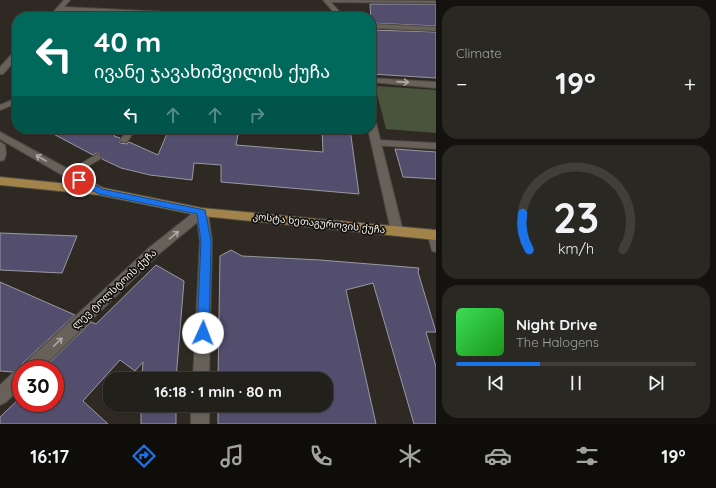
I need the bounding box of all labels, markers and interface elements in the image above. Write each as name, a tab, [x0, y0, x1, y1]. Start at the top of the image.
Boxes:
text: 40 m	[94, 24, 161, 59]
icon: left	[28, 28, 80, 80]
text: Climate	[456, 45, 502, 61]
text: ივანე ჯავახიშვილის ქუჩა	[94, 60, 330, 83]
text: 19°	[555, 64, 596, 102]
text: −	[456, 70, 467, 98]
text: +	[684, 70, 696, 98]
one-way arrow	[397, 79, 410, 86]
icon: left	[120, 104, 142, 126]
icon: ahead	[162, 104, 184, 126]
icon: ahead	[204, 104, 226, 126]
icon: right	[246, 104, 268, 126]
one-way arrow	[35, 154, 47, 162]
pin	[62, 163, 96, 197]
icon: arrive	[68, 169, 90, 191]
text: 23	[553, 191, 599, 243]
street label: კოსტა ხეთაგუროვის ქუჩა	[252, 210, 386, 236]
one-way arrow	[168, 230, 179, 239]
text: km/h	[558, 240, 594, 258]
street label: ლევ ტოლსტოის ქუჩა	[69, 246, 159, 332]
position arrow	[182, 312, 224, 354]
text: Night Drive	[516, 315, 597, 334]
text: The Halogens	[516, 334, 599, 350]
one-way arrow	[53, 337, 63, 347]
speed limit sign: 30	[12, 360, 64, 412]
icon: previous	[485, 372, 507, 394]
icon: pause	[565, 372, 587, 394]
icon: next	[645, 372, 667, 394]
text: 16:18 · 1 min · 80 m	[154, 382, 282, 401]
icon: directions	[130, 442, 158, 470]
icon: music	[218, 442, 246, 470]
icon: phone	[307, 442, 335, 470]
icon: climate	[396, 442, 424, 470]
icon: car	[484, 442, 512, 470]
icon: filters	[573, 442, 601, 470]
text: 16:17	[30, 445, 69, 468]
text: 19°	[661, 445, 686, 468]

